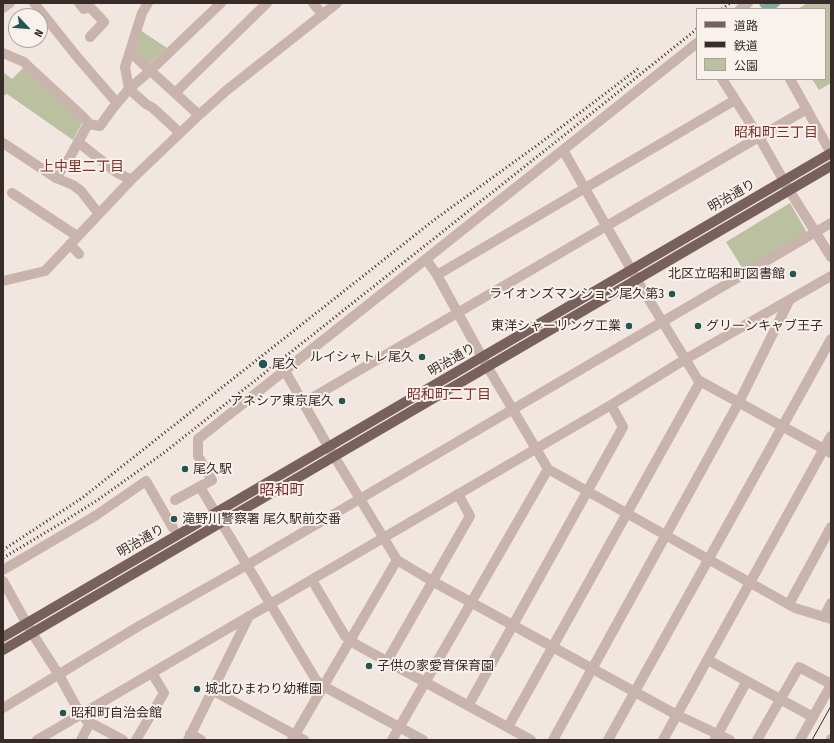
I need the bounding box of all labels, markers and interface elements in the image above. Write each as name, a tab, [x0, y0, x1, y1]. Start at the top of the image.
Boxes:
north arrow	[8, 8, 48, 48]
legend	[696, 8, 826, 80]
text: 道路	[734, 19, 758, 33]
text: N	[31, 27, 46, 39]
text: 鉄道	[734, 39, 758, 53]
text: 公園	[734, 59, 758, 73]
district label: 昭和町三丁目	[734, 125, 818, 141]
district label: 上中里二丁目	[40, 159, 124, 175]
street label: 明治通り	[706, 176, 758, 216]
place label: 北区立昭和町図書館	[668, 266, 785, 282]
marker: 北区立昭和町図書館	[788, 269, 798, 279]
place label: ライオンズマンション尾久第3	[489, 286, 664, 302]
marker: ライオンズマンション尾久第3	[667, 289, 677, 299]
place label: 東洋シャーリング工業	[491, 318, 621, 334]
place label: グリーンキャブ王子	[706, 318, 823, 334]
marker: 東洋シャーリング工業	[624, 321, 634, 331]
marker: グリーンキャブ王子	[693, 321, 703, 331]
street label: 明治通り	[426, 340, 478, 380]
place label: ルイシャトレ尾久	[310, 349, 414, 365]
marker: ルイシャトレ尾久	[417, 352, 427, 362]
place label: 尾久	[272, 356, 298, 372]
marker: 尾久	[257, 358, 269, 370]
district label: 昭和町二丁目	[407, 387, 491, 403]
place label: アネシア東京尾久	[230, 393, 334, 409]
marker: アネシア東京尾久	[337, 396, 347, 406]
place label: 尾久駅	[193, 461, 232, 477]
marker: 尾久駅	[180, 464, 190, 474]
district label: 昭和町	[260, 482, 304, 500]
place label: 滝野川警察署 尾久駅前交番	[182, 511, 341, 527]
marker: 滝野川警察署 尾久駅前交番	[169, 514, 179, 524]
street label: 明治通り	[115, 521, 167, 561]
place label: 子供の家愛育保育園	[377, 658, 494, 674]
marker: 子供の家愛育保育園	[364, 661, 374, 671]
place label: 城北ひまわり幼稚園	[205, 681, 322, 697]
marker: 城北ひまわり幼稚園	[192, 684, 202, 694]
place label: 昭和町自治会館	[71, 705, 162, 721]
marker: 昭和町自治会館	[58, 708, 68, 718]

